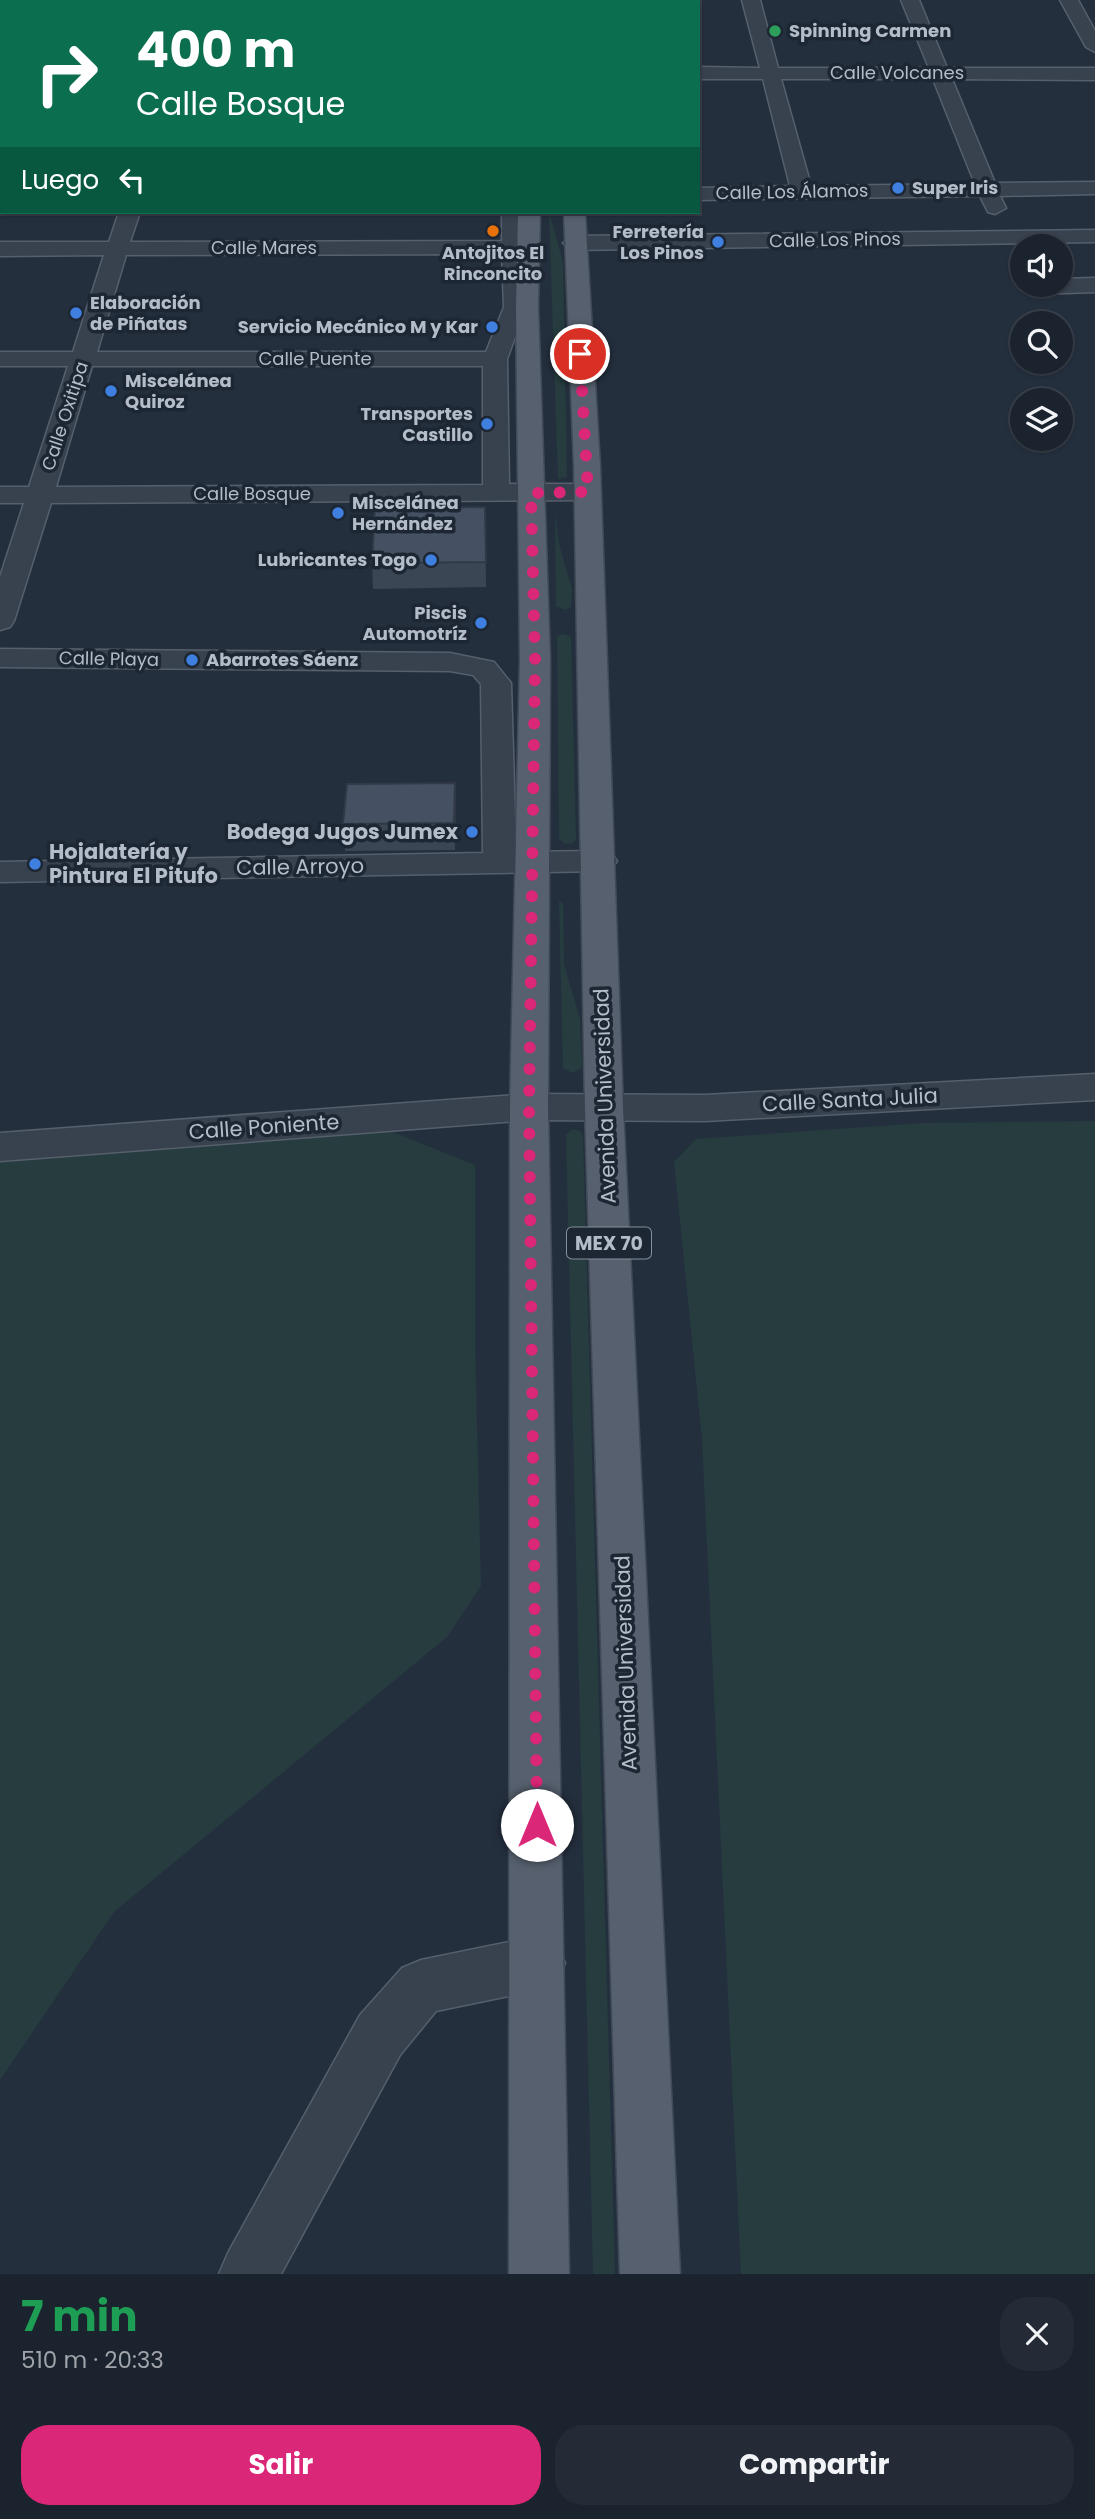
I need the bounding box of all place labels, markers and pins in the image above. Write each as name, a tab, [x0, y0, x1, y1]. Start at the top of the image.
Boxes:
place label: Spinning Carmen	[789, 18, 951, 43]
marker: Spinning Carmen	[767, 23, 783, 39]
place label: Super Iris	[912, 175, 998, 200]
marker: Super Iris	[890, 180, 906, 196]
place label: Ferretería Los Pinos	[612, 219, 704, 265]
marker: Antojitos El Rinconcito	[485, 223, 501, 239]
marker: Ferretería Los Pinos	[710, 234, 726, 250]
place label: Antojitos El Rinconcito	[442, 240, 544, 286]
place label: Elaboración de Piñatas	[90, 290, 201, 336]
marker: Elaboración de Piñatas	[68, 305, 84, 321]
place label: Servicio Mecánico M y Kar	[238, 314, 478, 339]
marker: Servicio Mecánico M y Kar	[484, 319, 500, 335]
pin	[550, 324, 610, 384]
place label: Miscelánea Quiroz	[125, 368, 232, 414]
marker: Miscelánea Quiroz	[103, 383, 119, 399]
place label: Transportes Castillo	[360, 401, 473, 447]
marker: Transportes Castillo	[479, 416, 495, 432]
place label: Miscelánea Hernández	[352, 490, 459, 536]
marker: Miscelánea Hernández	[330, 505, 346, 521]
place label: Lubricantes Togo	[258, 547, 417, 572]
marker: Lubricantes Togo	[423, 552, 439, 568]
place label: Piscis Automotríz	[363, 600, 467, 646]
marker: Piscis Automotríz	[473, 615, 489, 631]
place label: Abarrotes Sáenz	[206, 647, 358, 672]
marker: Abarrotes Sáenz	[184, 652, 200, 668]
place label: Bodega Jugos Jumex	[227, 817, 459, 846]
marker: Bodega Jugos Jumex	[464, 824, 480, 840]
place label: Hojalatería y Pintura El Pitufo	[49, 837, 218, 890]
marker: Hojalatería y Pintura El Pitufo	[27, 856, 43, 872]

